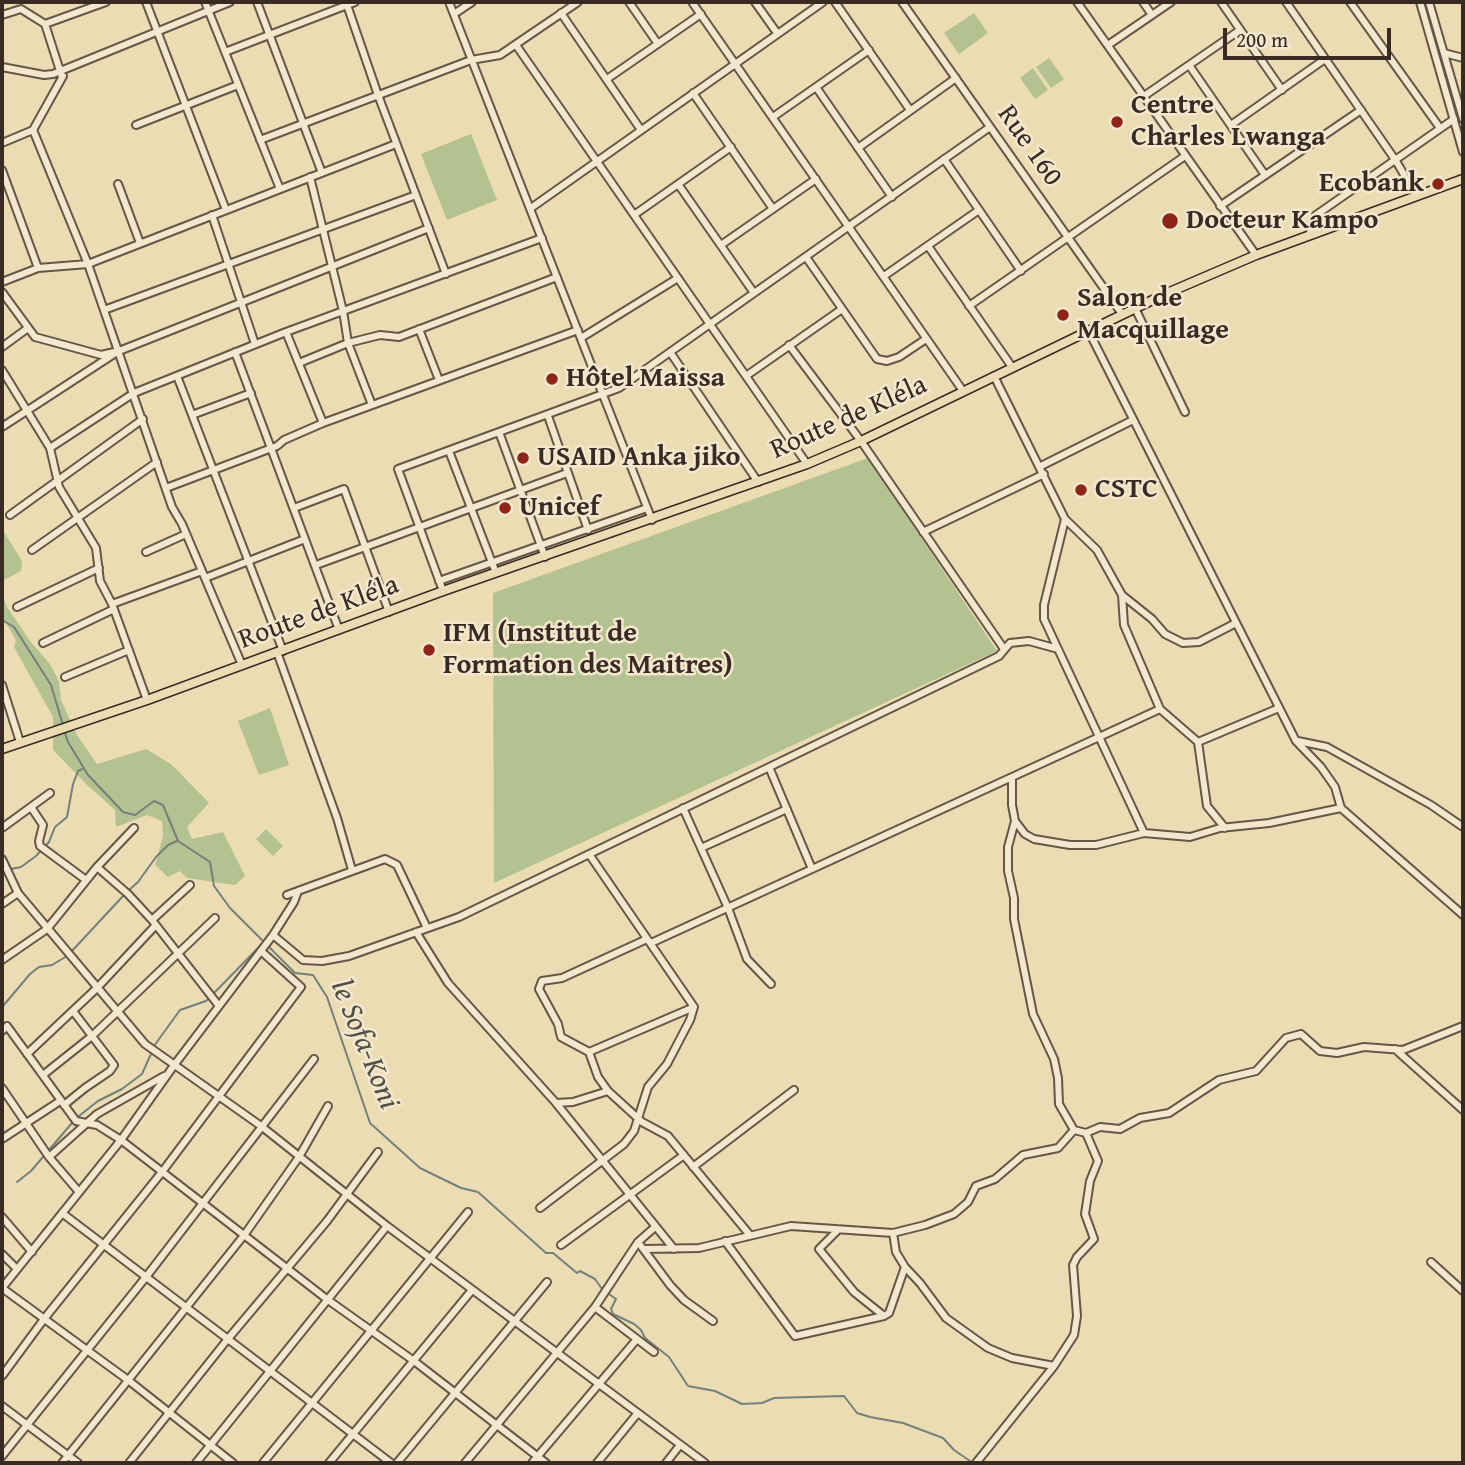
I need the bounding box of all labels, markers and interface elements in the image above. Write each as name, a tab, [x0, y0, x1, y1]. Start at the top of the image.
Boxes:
scale bar	[1227, 14, 1395, 58]
text: 200 m	[1236, 24, 1288, 55]
place label: Centre Charles Lwanga	[1131, 89, 1326, 155]
street label: Rue 160	[989, 99, 1069, 193]
marker: Centre Charles Lwanga	[1109, 114, 1125, 130]
place label: Ecobank	[1319, 167, 1424, 201]
marker: Ecobank	[1430, 176, 1446, 192]
place label: Docteur Kampo	[1186, 204, 1378, 238]
marker: Docteur Kampo	[1160, 211, 1180, 231]
place label: Salon de Macquillage	[1077, 282, 1229, 348]
marker: Salon de Macquillage	[1055, 307, 1071, 323]
place label: Hôtel Maissa	[566, 362, 725, 396]
street label: Route de Kléla	[766, 369, 932, 467]
marker: Hôtel Maissa	[544, 371, 560, 387]
place label: USAID Anka jiko	[537, 441, 740, 475]
marker: USAID Anka jiko	[515, 450, 531, 466]
place label: CSTC	[1095, 473, 1158, 507]
marker: CSTC	[1073, 482, 1089, 498]
place label: Unicef	[519, 491, 600, 525]
marker: Unicef	[497, 500, 513, 516]
street label: Route de Kléla	[234, 569, 404, 657]
place label: IFM (Institut de Formation des Maitres)	[443, 617, 733, 683]
marker: IFM (Institut de Formation des Maitres)	[421, 642, 437, 658]
water label: le Sofa-Koni	[322, 975, 406, 1115]

